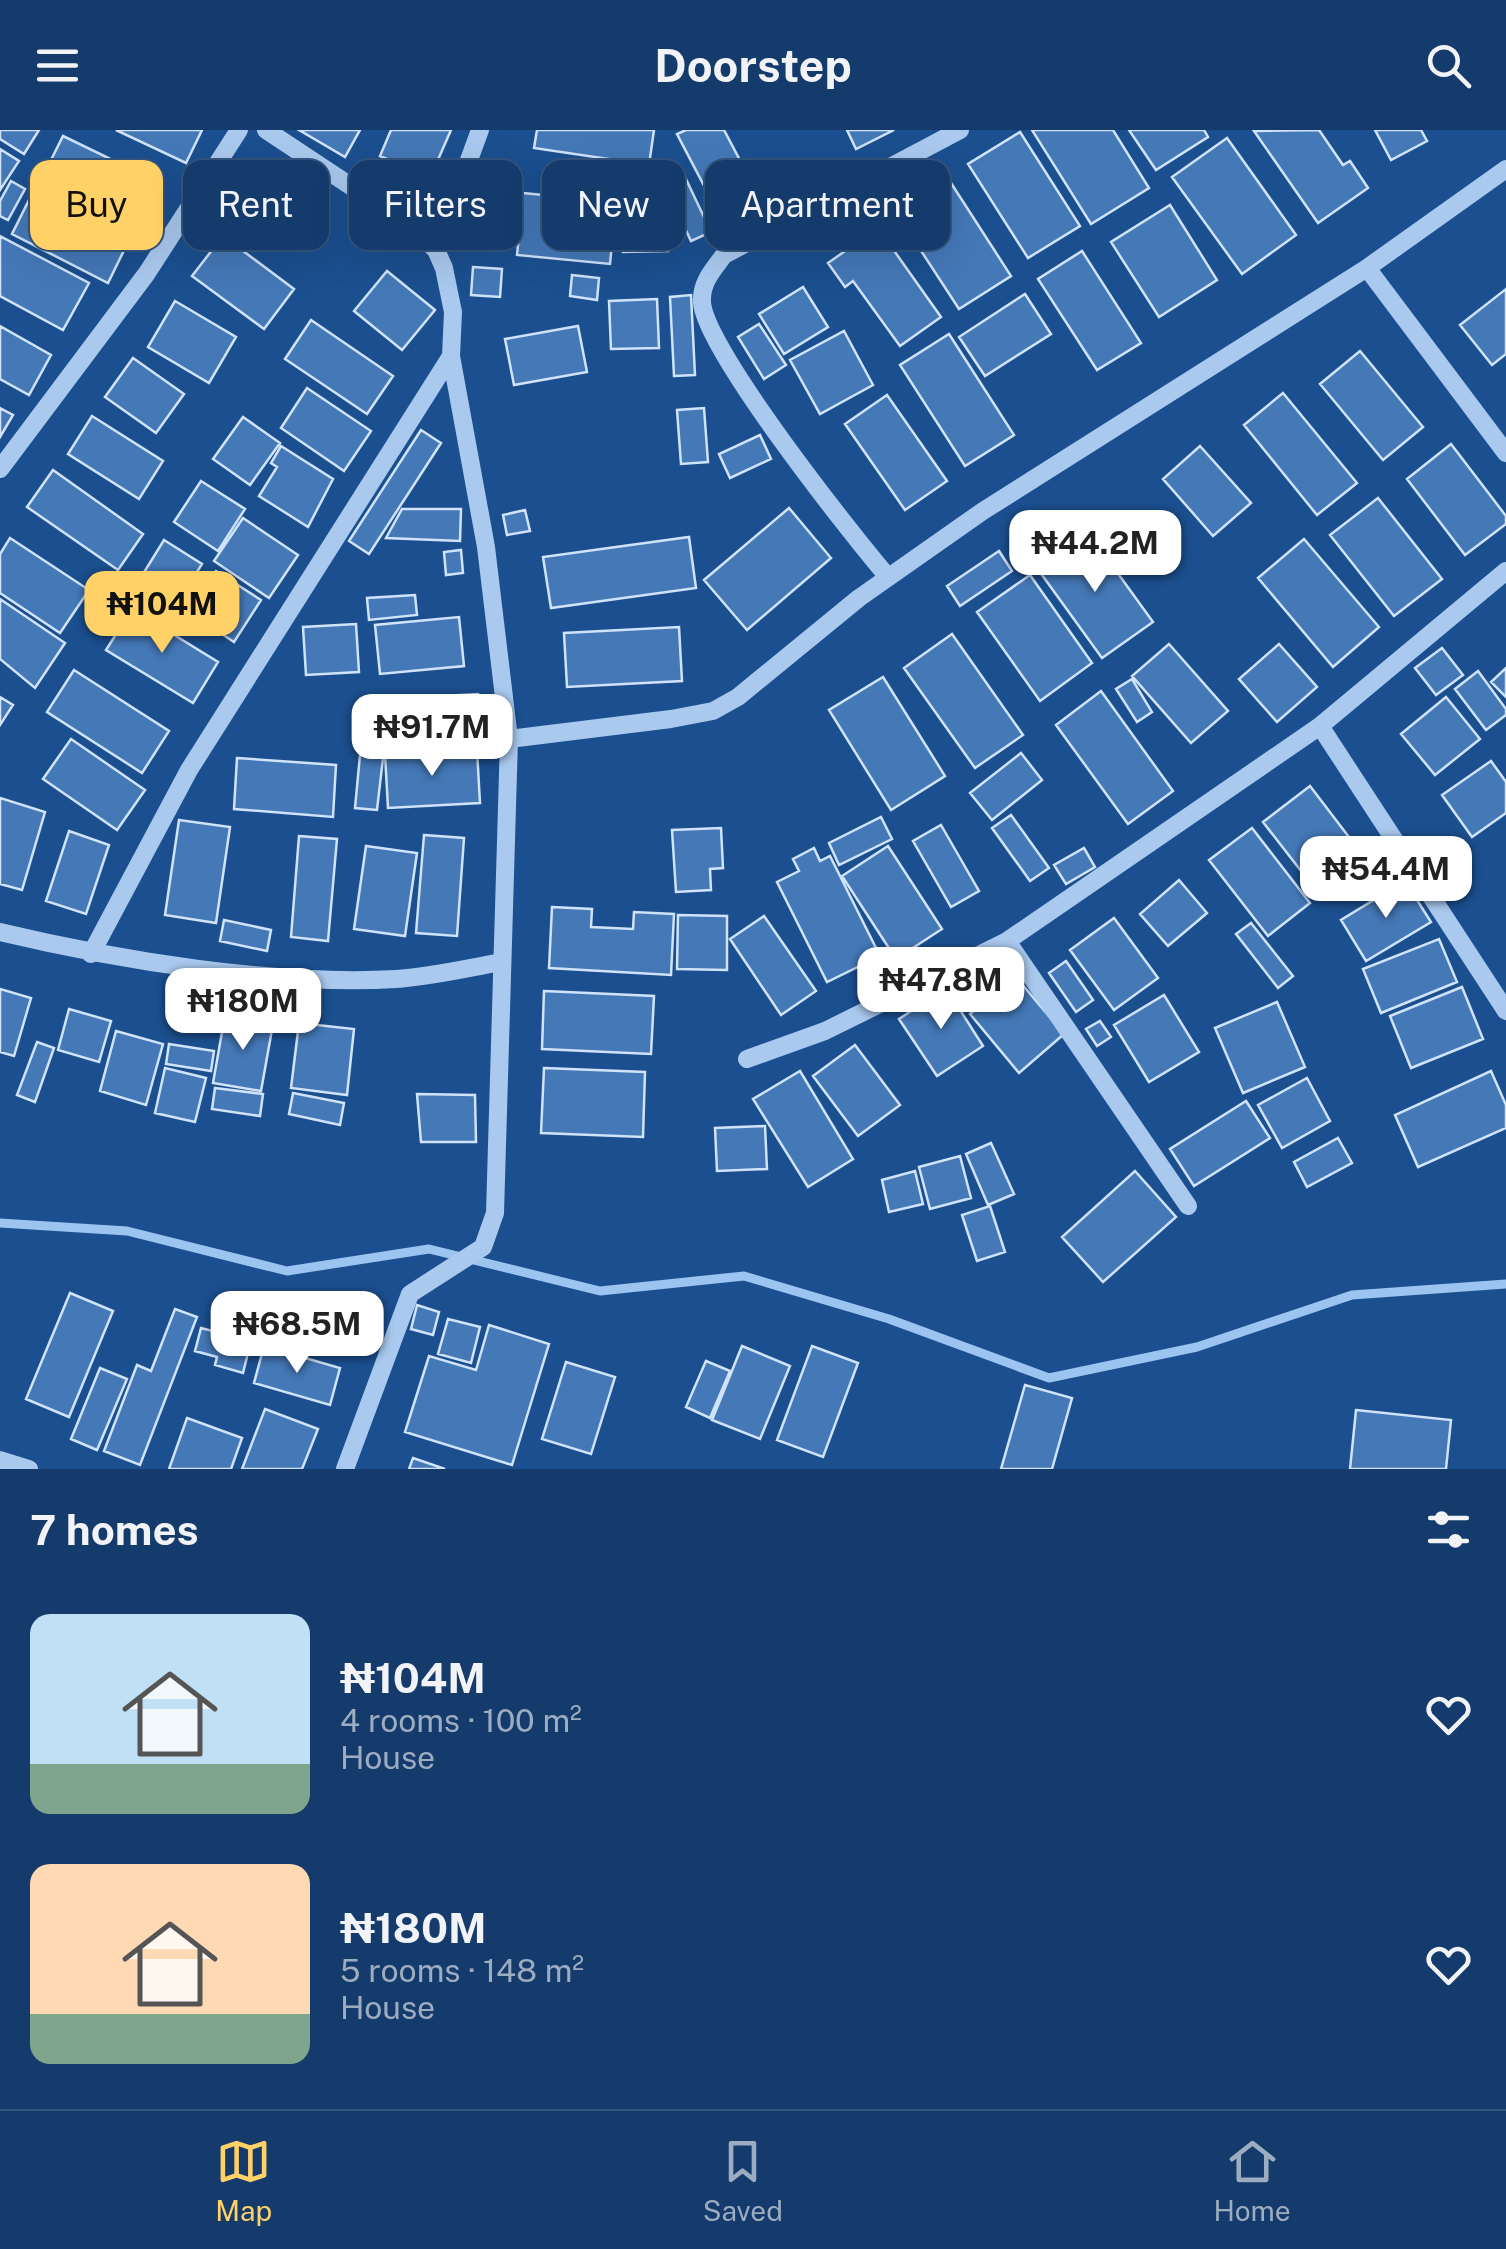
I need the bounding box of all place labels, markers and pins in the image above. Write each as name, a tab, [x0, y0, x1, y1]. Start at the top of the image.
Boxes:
pin: ₦44.2M	[1014, 510, 1176, 595]
pin: ₦104M	[92, 571, 232, 656]
pin: ₦91.7M	[351, 694, 513, 779]
pin: ₦54.4M	[1305, 836, 1467, 921]
pin: ₦47.8M	[860, 947, 1022, 1032]
pin: ₦180M	[173, 968, 313, 1053]
pin: ₦68.5M	[216, 1291, 378, 1376]

